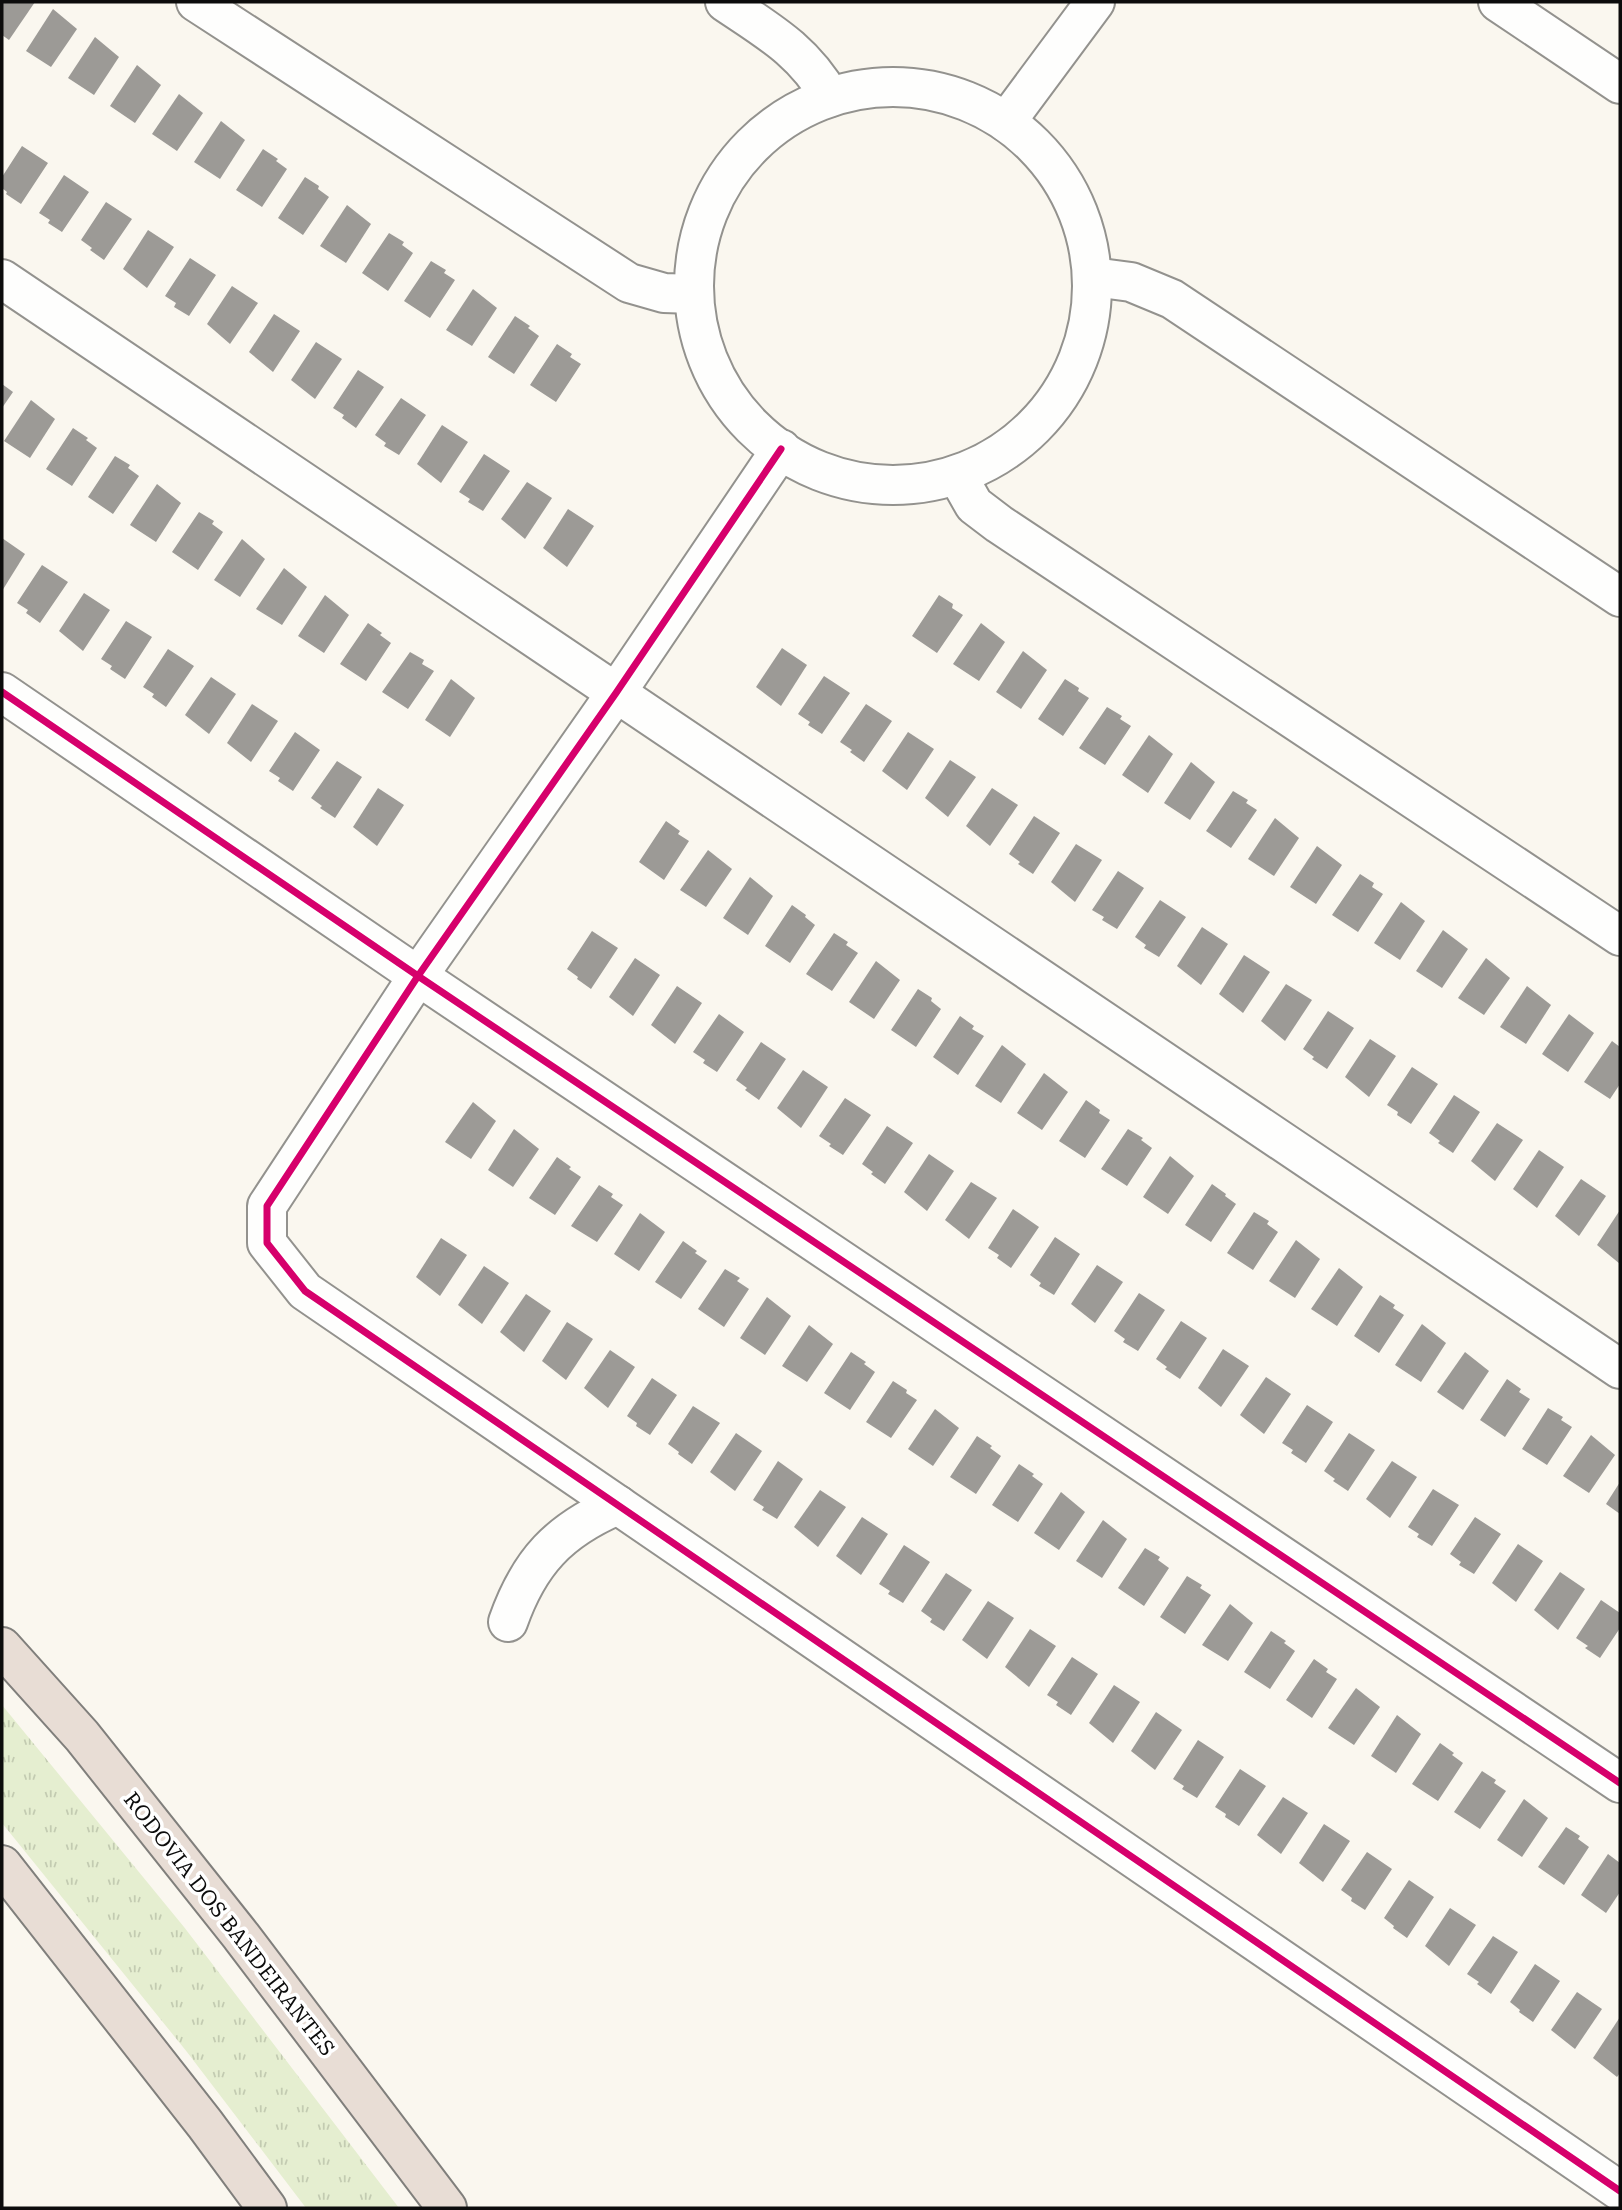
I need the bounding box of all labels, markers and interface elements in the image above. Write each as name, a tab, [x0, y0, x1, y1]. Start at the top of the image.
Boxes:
street label: RODOVIA DOS BANDEIRANTES	[119, 1788, 339, 2060]

